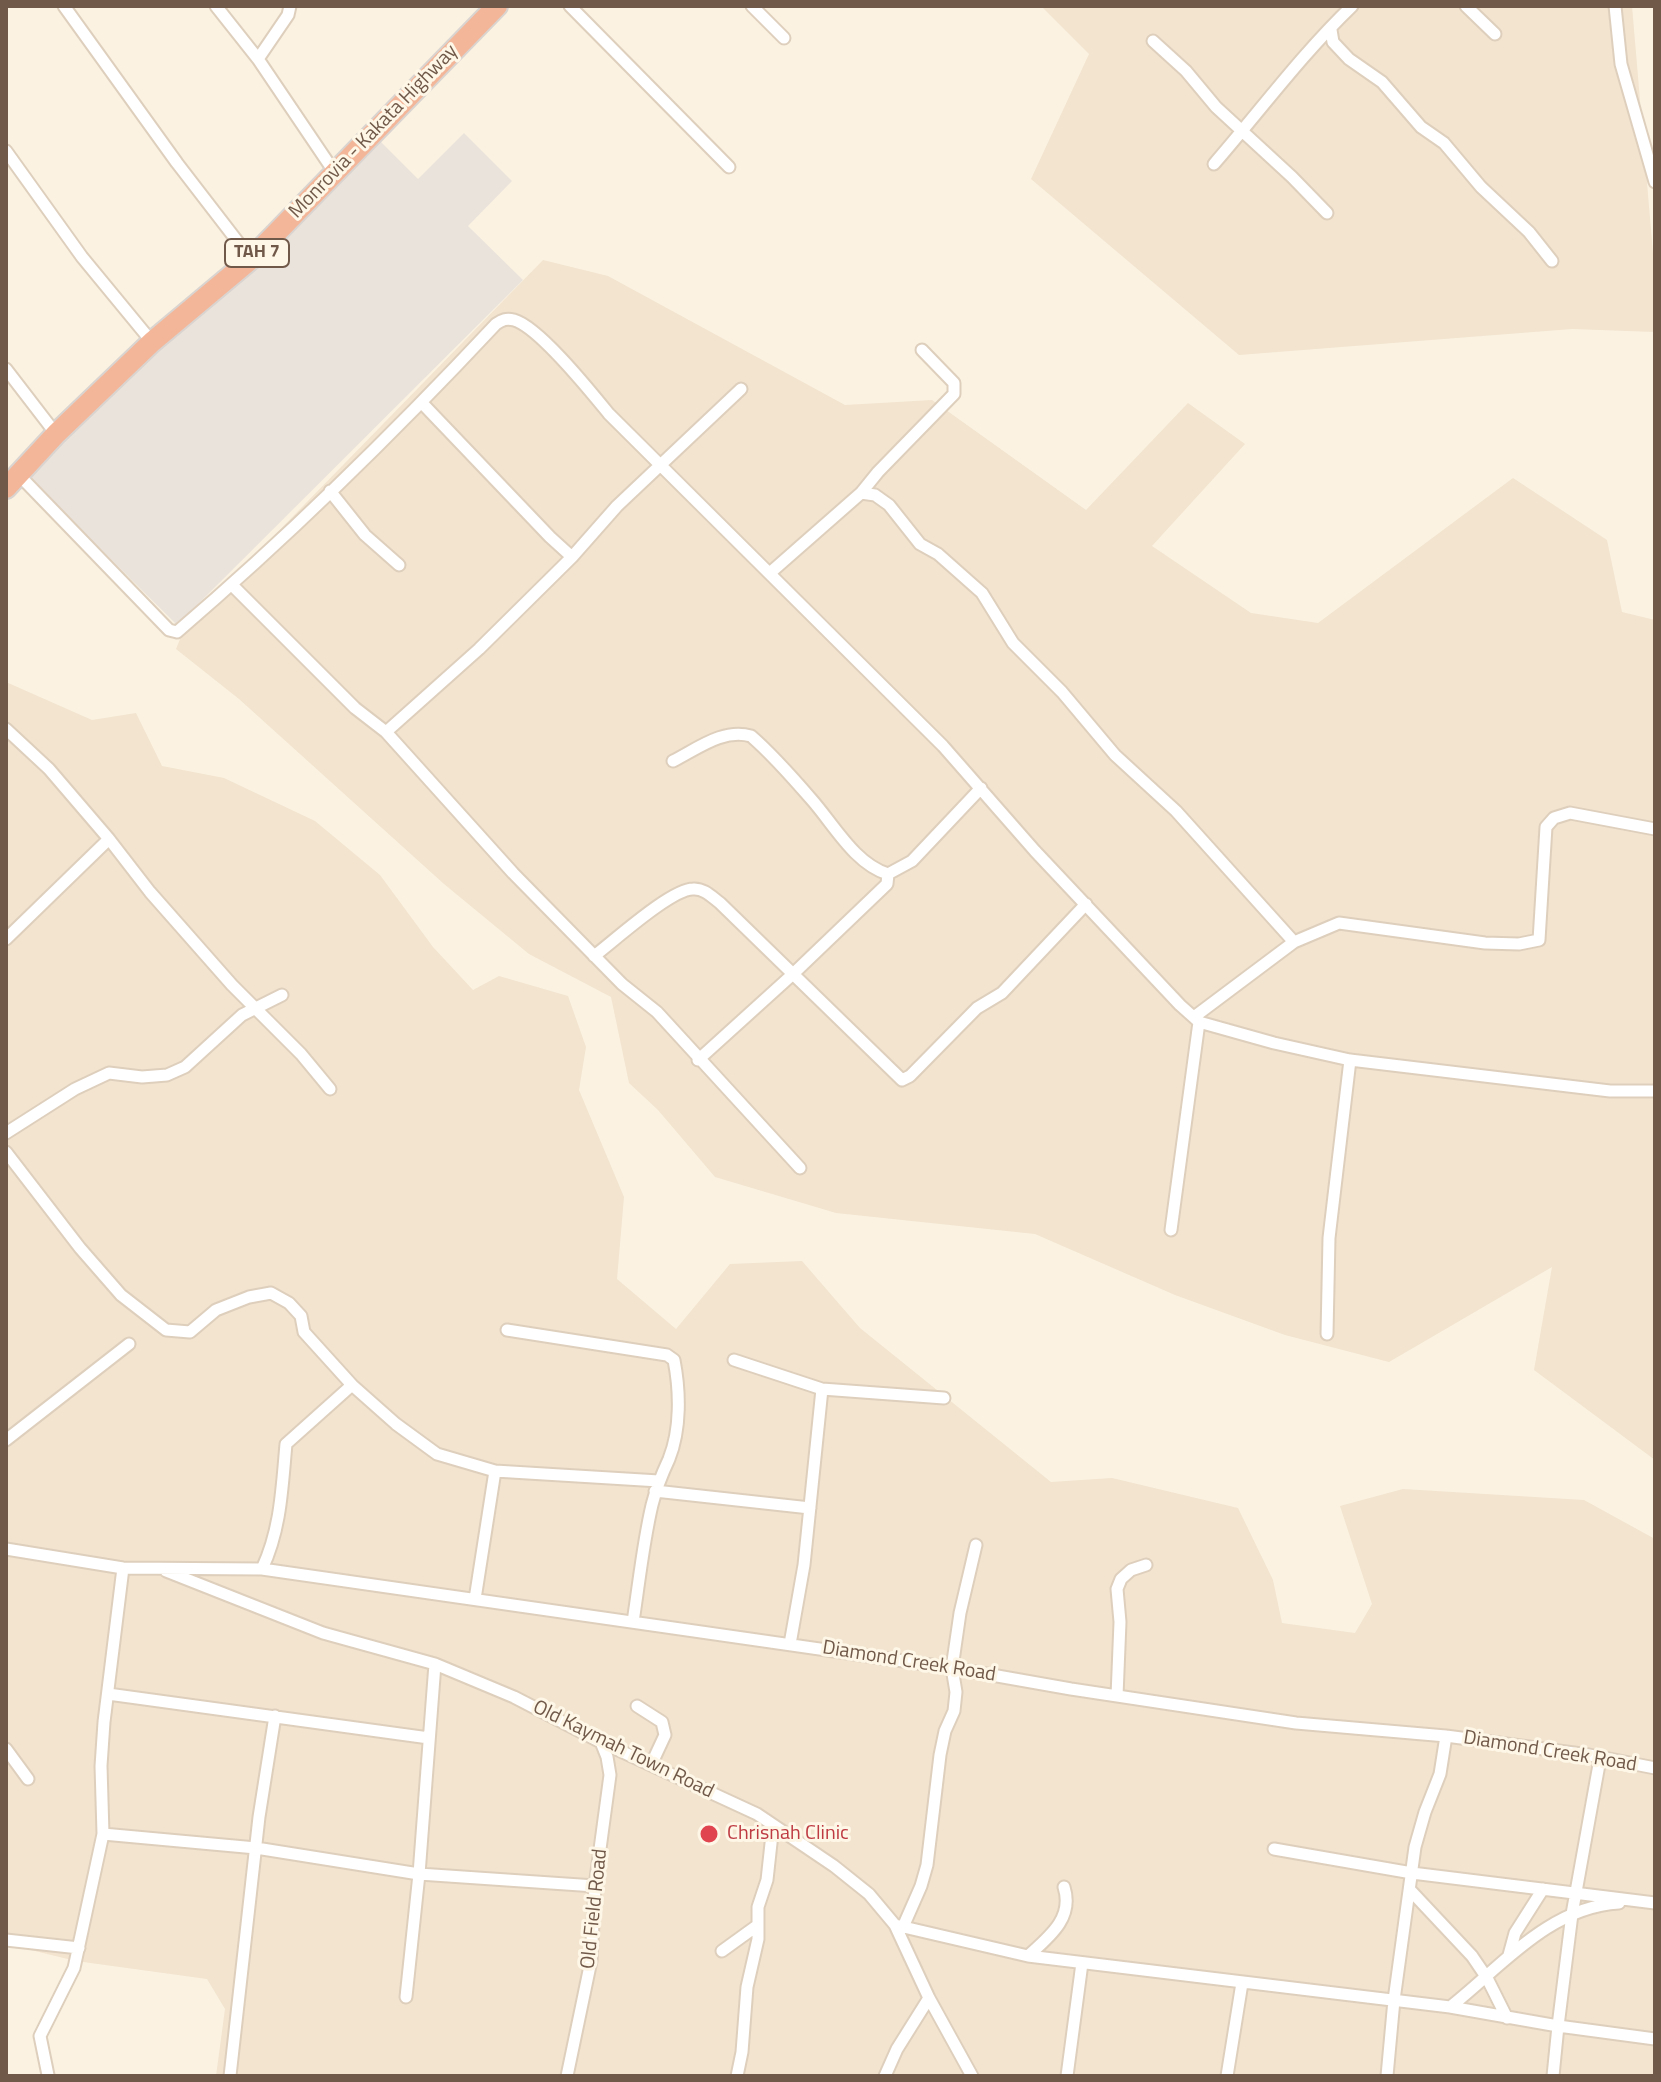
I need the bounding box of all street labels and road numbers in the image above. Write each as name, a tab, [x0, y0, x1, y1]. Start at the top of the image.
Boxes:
street label: Monrovia - Kakata Highway	[285, 40, 463, 224]
road number: TAH 7	[225, 239, 289, 267]
street label: Diamond Creek Road	[821, 1636, 997, 1688]
street label: Old Kaymah Town Road	[529, 1696, 717, 1804]
street label: Diamond Creek Road	[1462, 1726, 1638, 1778]
street label: Old Field Road	[577, 1848, 613, 1970]

